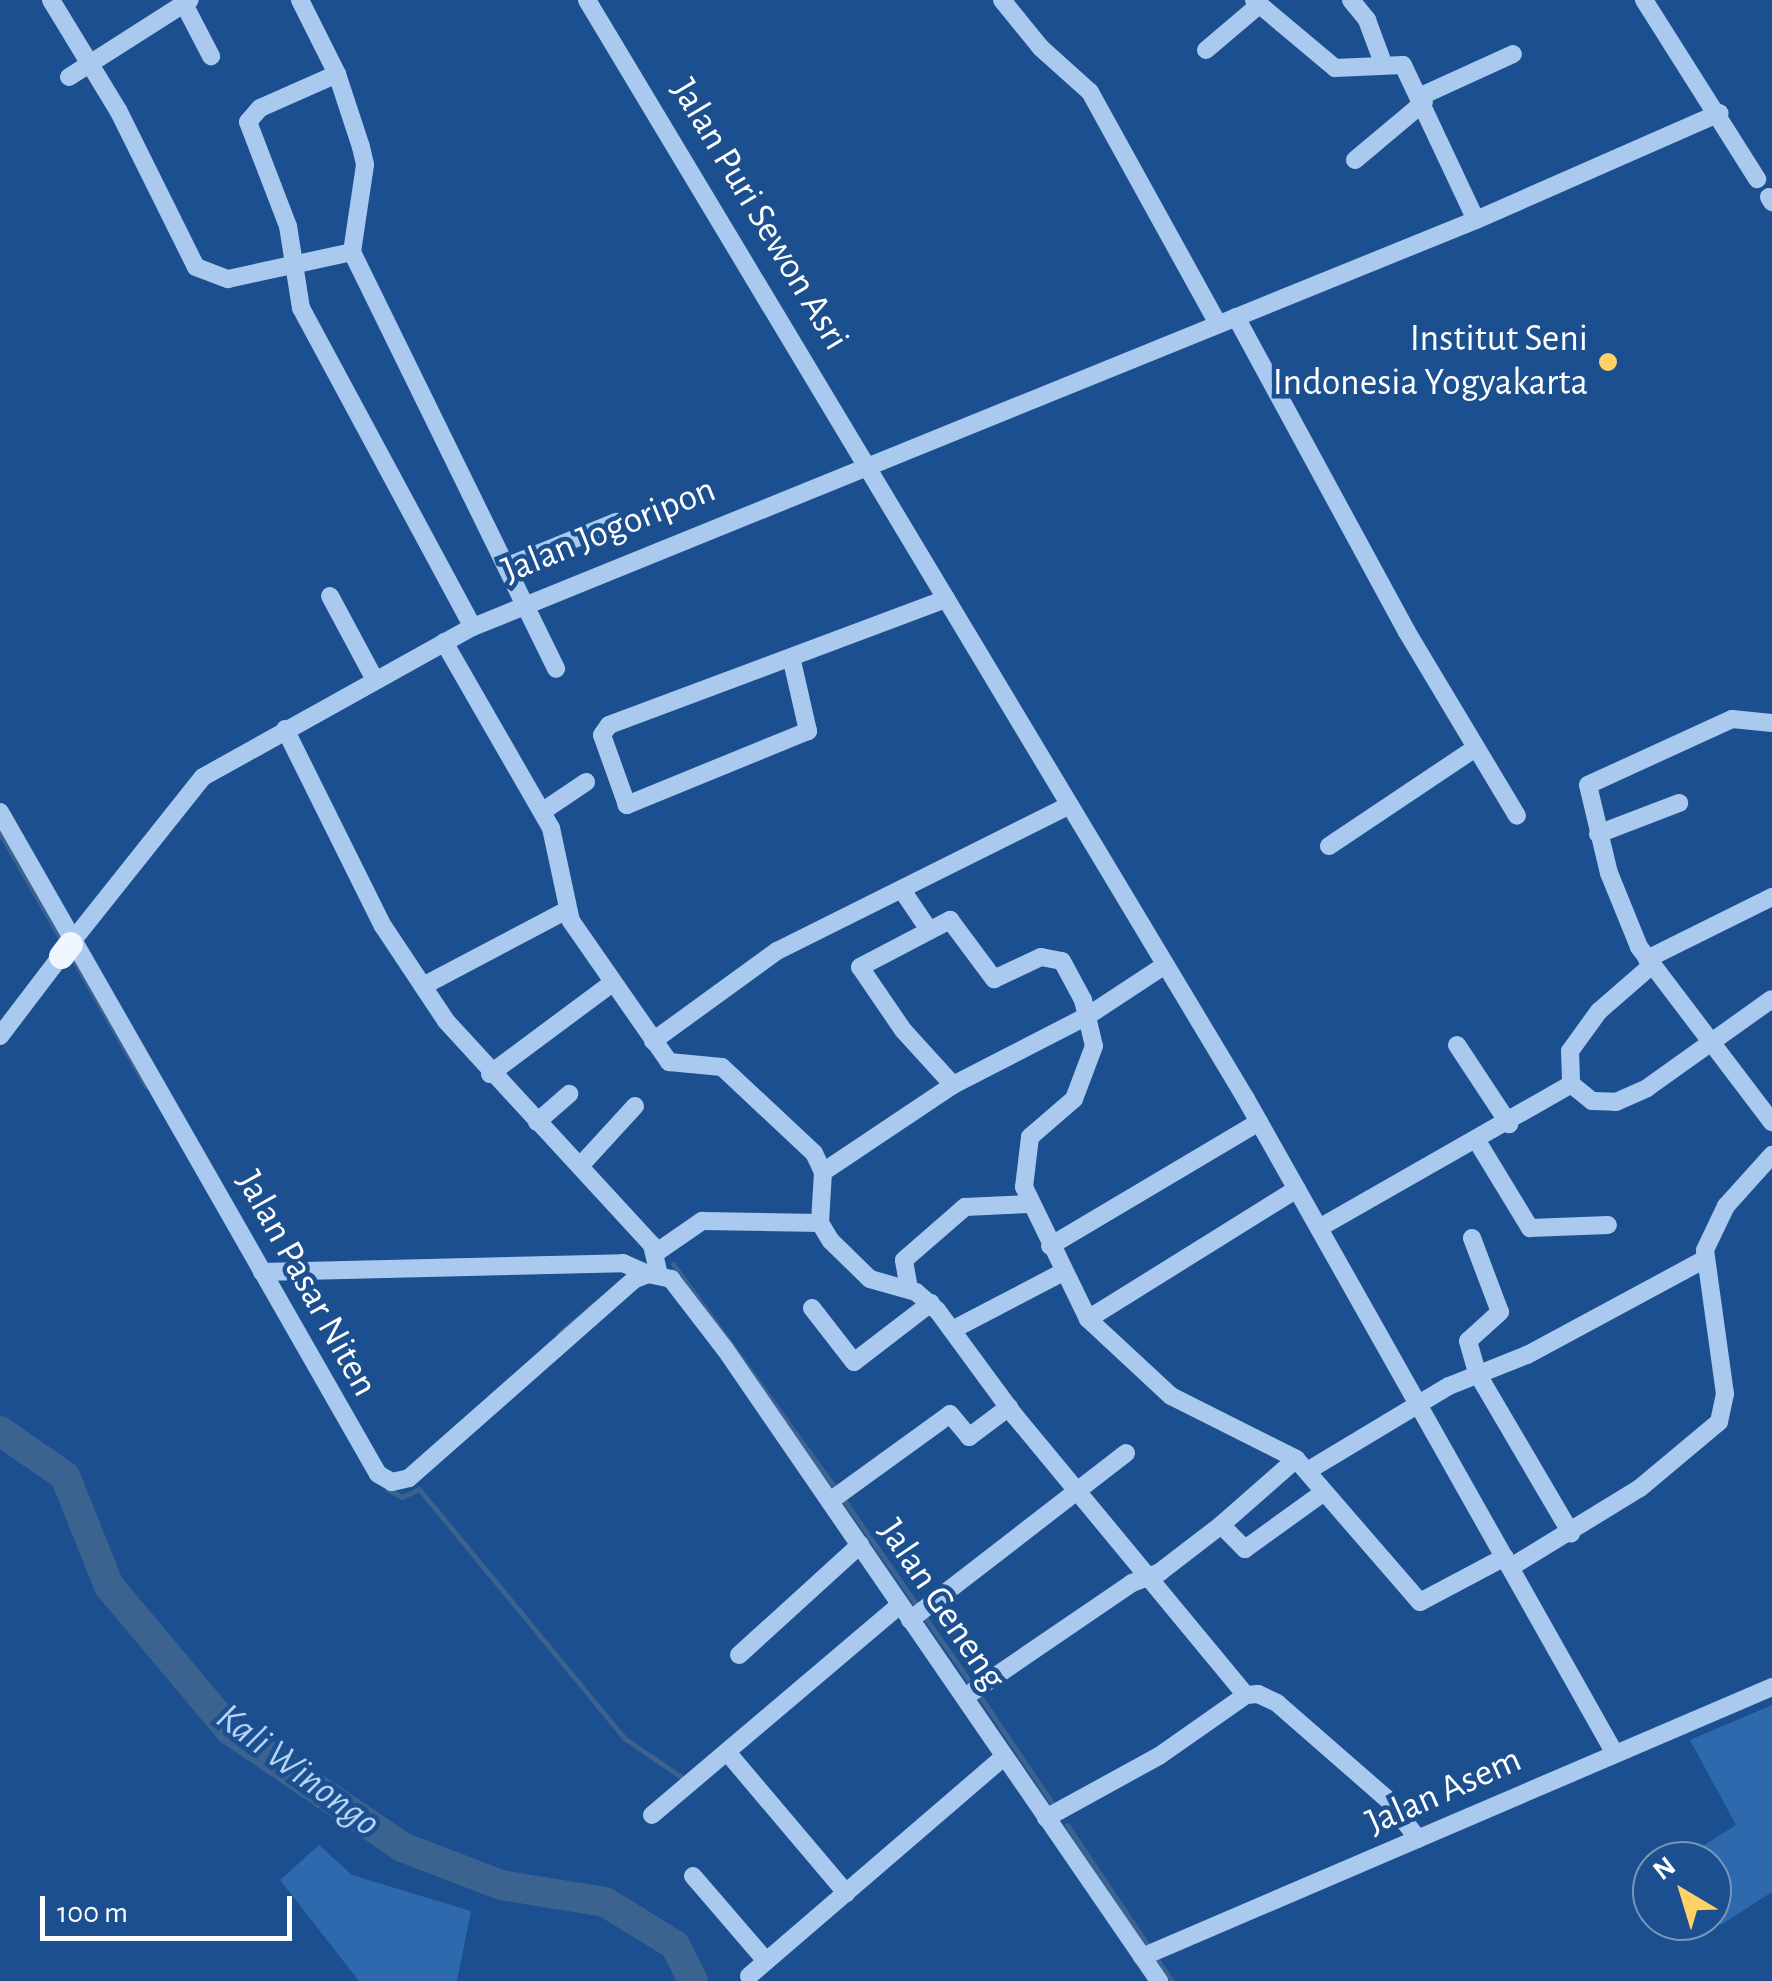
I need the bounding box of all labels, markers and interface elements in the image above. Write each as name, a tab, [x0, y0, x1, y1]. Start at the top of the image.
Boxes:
street label: Jalan Puri Sewon Asri	[660, 71, 858, 359]
place label: Institut Seni Indonesia Yogyakarta	[1273, 317, 1588, 406]
marker: Institut Seni Indonesia Yogyakarta	[1597, 351, 1619, 373]
street label: Jalan Jogoripon	[496, 467, 722, 595]
street label: Jalan Pasar Niten	[225, 1163, 387, 1405]
street label: Jalan Geneng	[867, 1511, 1015, 1699]
water label: Kali Winongo	[207, 1693, 389, 1847]
street label: Jalan Asem	[1359, 1738, 1529, 1846]
north arrow	[1632, 1841, 1732, 1941]
text: N	[1648, 1852, 1681, 1886]
scale bar	[45, 1876, 298, 1938]
text: 100 m	[57, 1898, 128, 1928]

